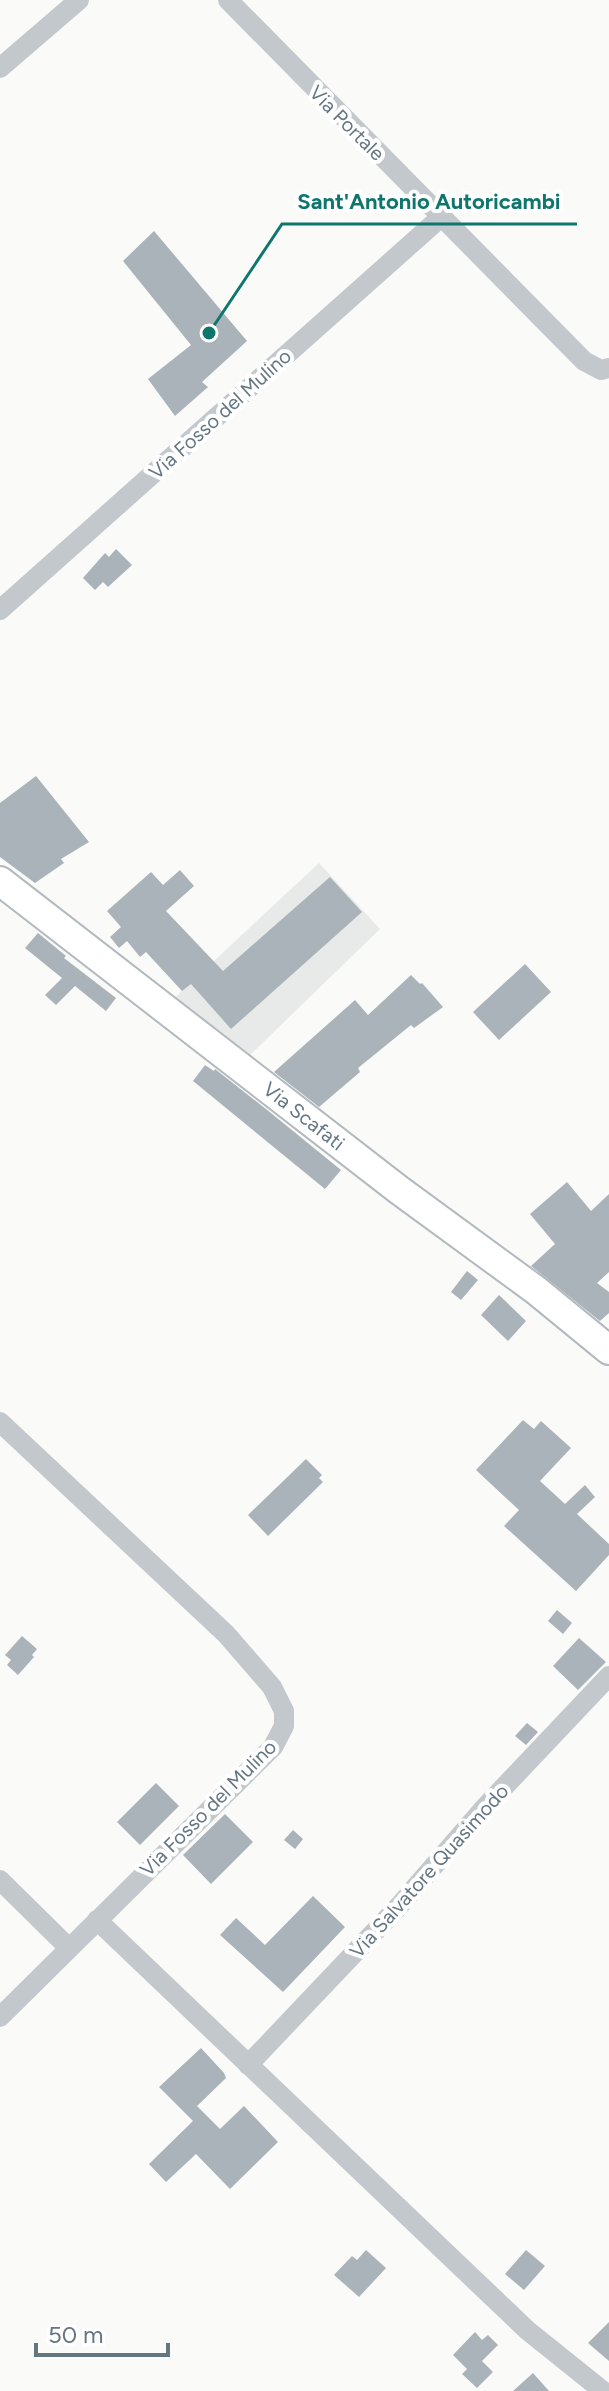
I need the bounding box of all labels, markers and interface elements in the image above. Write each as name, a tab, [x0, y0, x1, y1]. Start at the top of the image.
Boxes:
street label: Via Portale	[304, 80, 390, 166]
callout: Sant'Antonio Autoricambi	[282, 178, 577, 224]
text: Sant'Antonio Autoricambi	[297, 188, 561, 215]
street label: Via Fosso del Mulino	[144, 344, 296, 484]
street label: Via Scafati	[259, 1077, 349, 1155]
street label: Via Fosso del Mulino	[135, 1735, 281, 1881]
street label: Via Salvatore Quasimodo	[345, 1779, 513, 1963]
scale bar	[36, 2307, 168, 2357]
text: 50 m	[48, 2320, 104, 2349]

